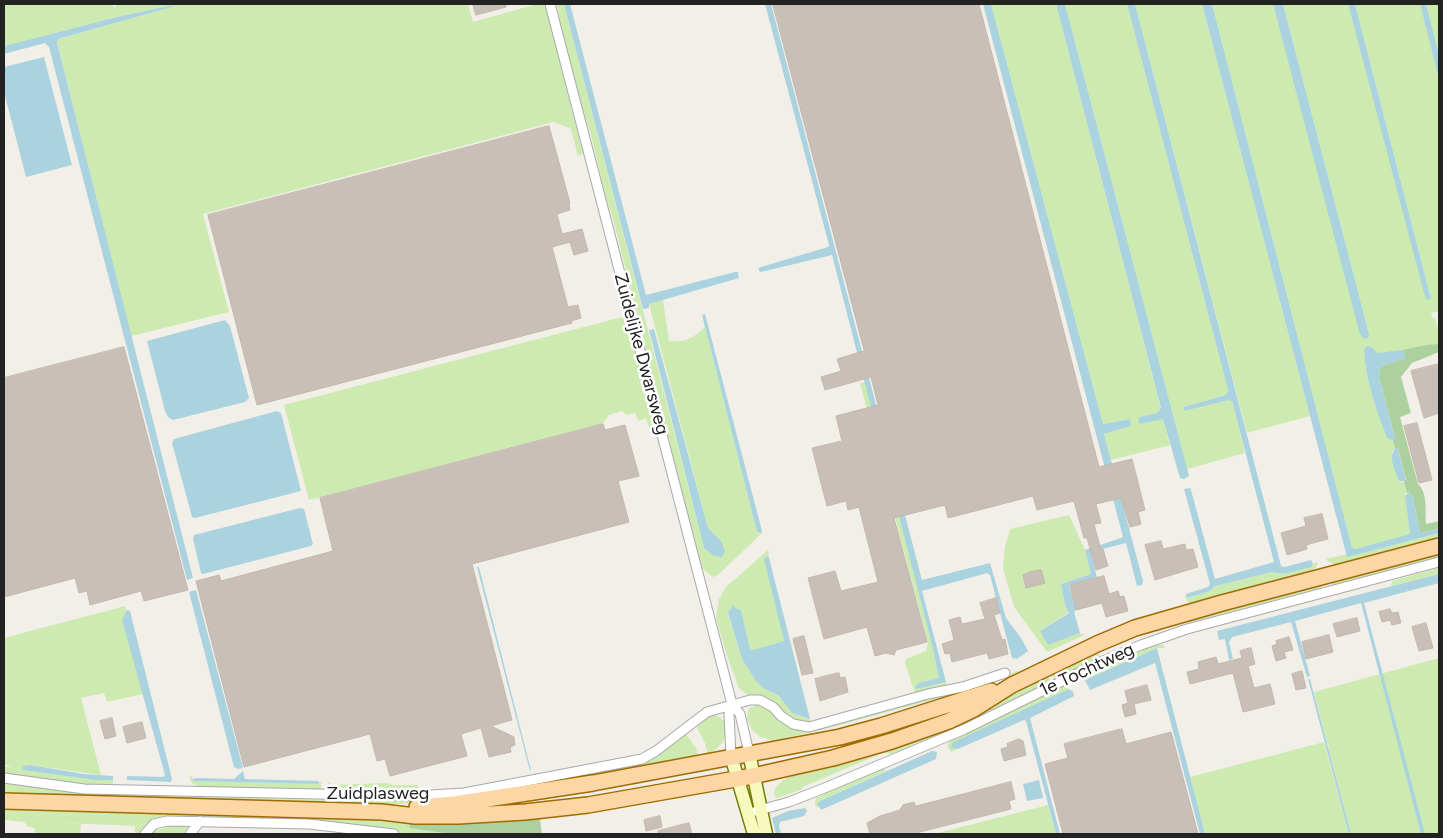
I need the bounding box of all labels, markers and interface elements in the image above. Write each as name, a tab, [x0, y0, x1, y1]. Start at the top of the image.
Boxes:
street label: Zuidelijke Dwarsweg	[609, 271, 673, 437]
street label: 1e Tochtweg	[1036, 639, 1138, 701]
street label: Zuidplasweg	[327, 783, 429, 805]

